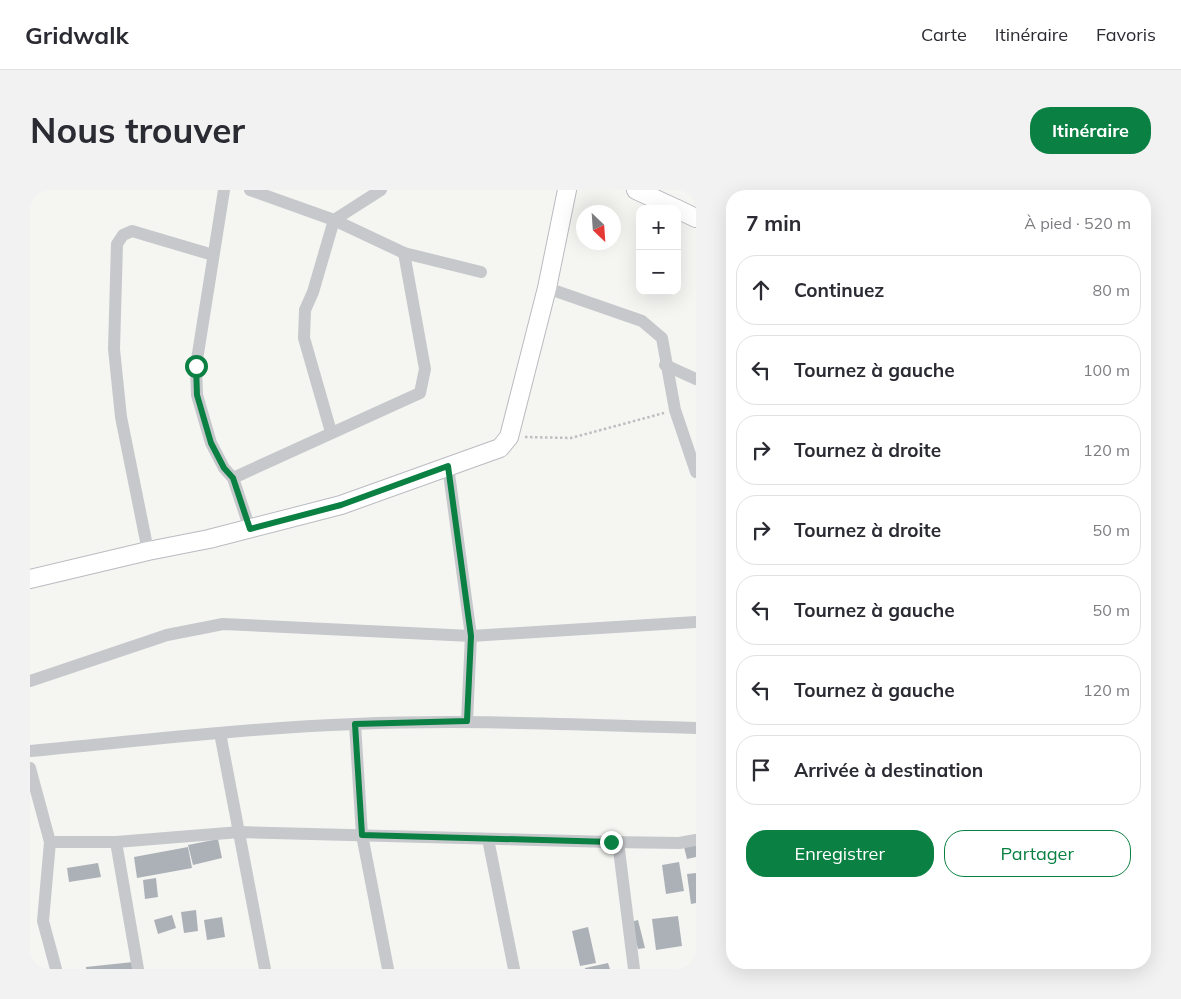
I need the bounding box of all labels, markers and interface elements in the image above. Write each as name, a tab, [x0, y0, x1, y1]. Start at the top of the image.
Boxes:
text: Gridwalk	[25, 20, 129, 50]
text: Carte	[921, 23, 967, 46]
text: Itinéraire	[995, 23, 1068, 46]
text: Favoris	[1096, 23, 1156, 46]
button: Itinéraire	[1030, 107, 1151, 154]
text: Nous trouver	[30, 108, 245, 152]
north arrow	[576, 205, 621, 250]
map controls	[636, 205, 681, 295]
button: +	[636, 205, 681, 250]
text: 7 min	[746, 210, 801, 236]
text: À pied · 520 m	[1024, 213, 1131, 233]
button: −	[636, 250, 681, 295]
icon: ahead	[747, 276, 775, 304]
text: Continuez	[794, 278, 884, 302]
text: 80 m	[1093, 280, 1130, 300]
route start	[185, 355, 208, 378]
icon: left	[747, 356, 775, 384]
text: Tournez à gauche	[794, 358, 955, 382]
text: 100 m	[1083, 360, 1130, 380]
icon: right	[747, 436, 775, 464]
text: Tournez à droite	[794, 438, 941, 462]
text: 120 m	[1083, 440, 1130, 460]
icon: right	[747, 516, 775, 544]
text: Tournez à droite	[794, 518, 941, 542]
text: 50 m	[1093, 520, 1130, 540]
icon: left	[747, 596, 775, 624]
text: Tournez à gauche	[794, 598, 955, 622]
text: 50 m	[1093, 600, 1130, 620]
icon: left	[747, 676, 775, 704]
text: Tournez à gauche	[794, 678, 955, 702]
text: 120 m	[1083, 680, 1130, 700]
icon: arrive	[747, 756, 775, 784]
text: Arrivée à destination	[794, 758, 983, 782]
button: Enregistrer	[746, 830, 934, 877]
button: Partager	[944, 830, 1131, 877]
route end	[600, 831, 623, 854]

